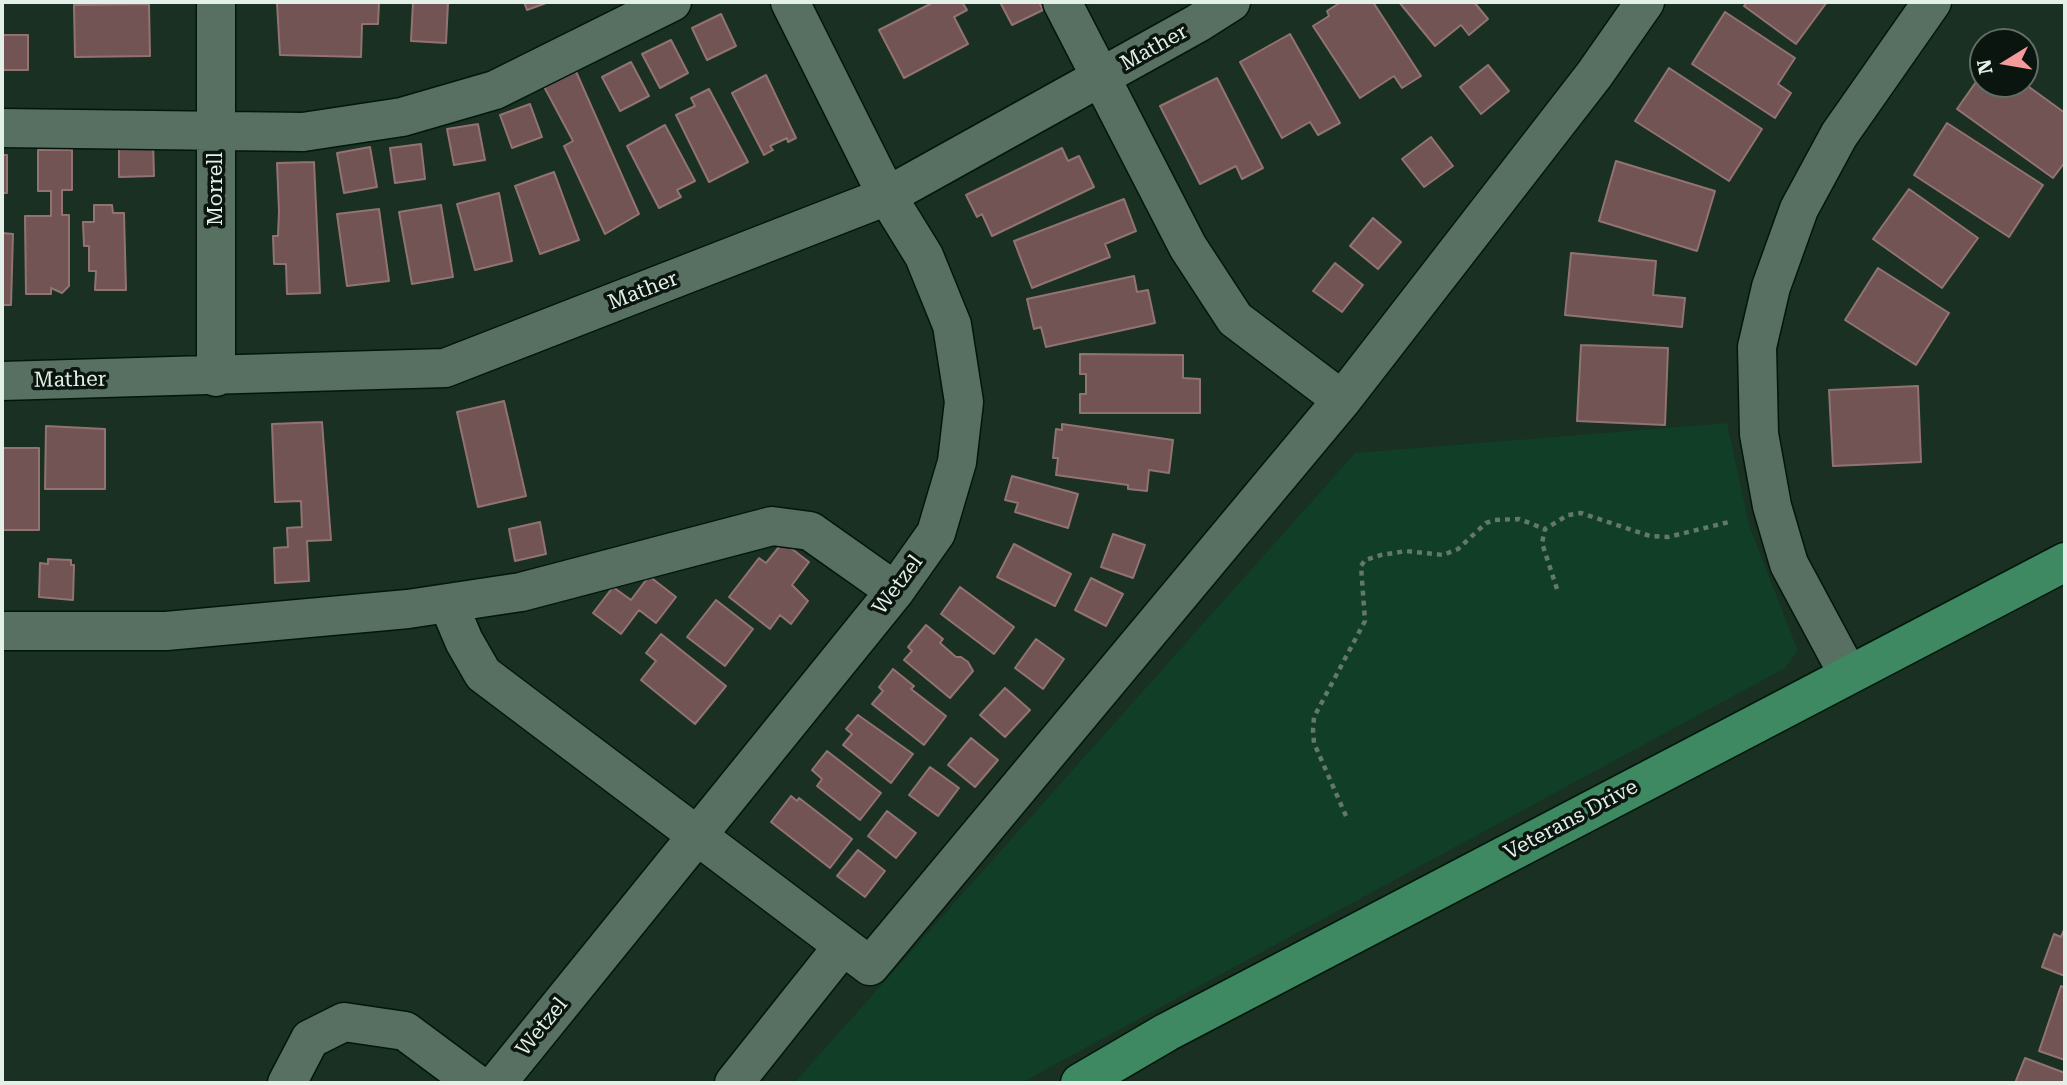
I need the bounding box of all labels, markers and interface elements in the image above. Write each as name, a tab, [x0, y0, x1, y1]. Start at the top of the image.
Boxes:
street label: Mather	[1116, 19, 1192, 77]
north arrow	[1969, 28, 2039, 98]
text: N	[1972, 57, 1998, 76]
street label: Morrell	[203, 152, 229, 226]
street label: Mather	[605, 266, 681, 316]
street label: Mather	[34, 367, 106, 393]
street label: Wetzel	[868, 550, 928, 620]
street label: Veterans Drive	[1500, 774, 1642, 866]
street label: Wetzel	[511, 993, 573, 1061]

